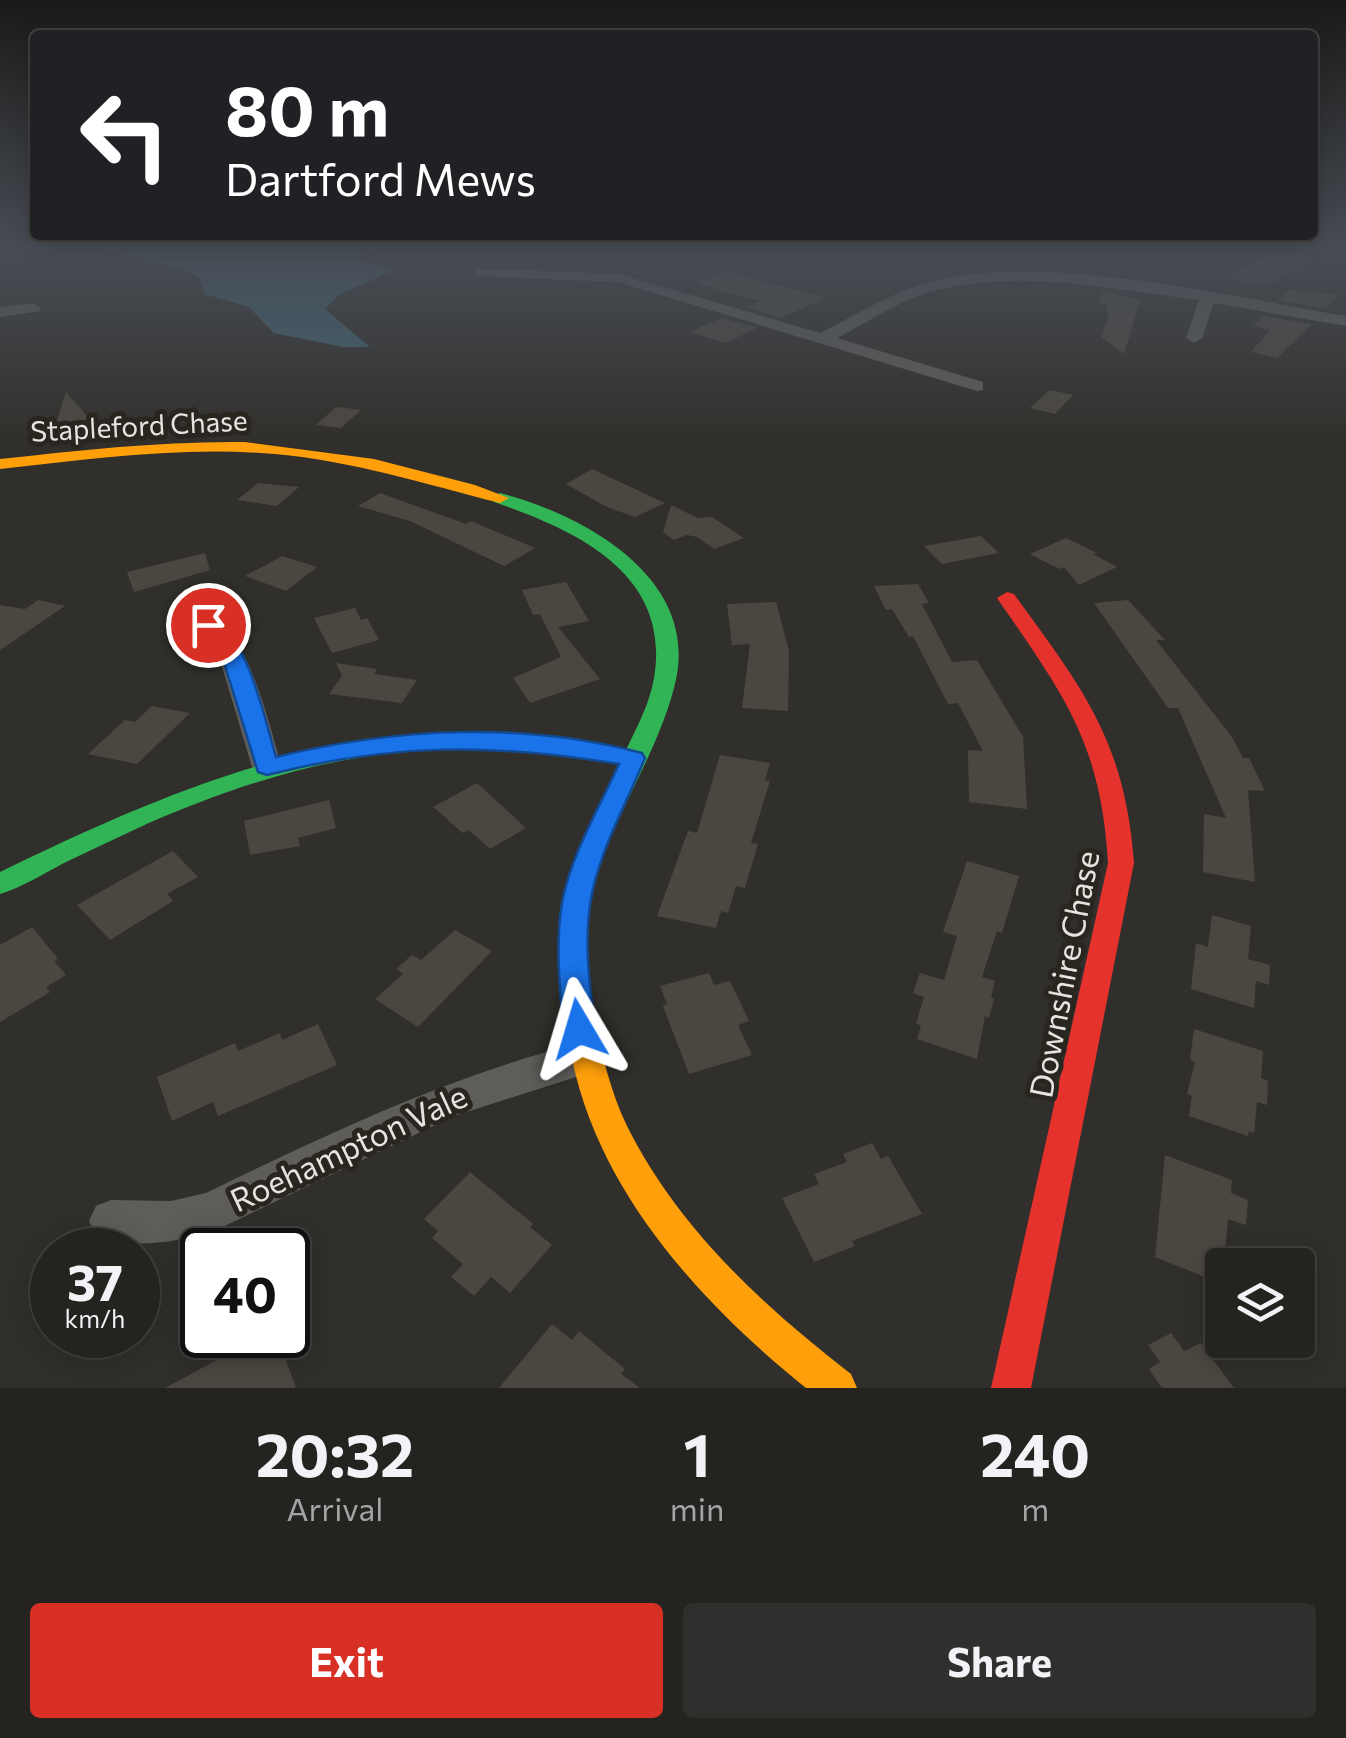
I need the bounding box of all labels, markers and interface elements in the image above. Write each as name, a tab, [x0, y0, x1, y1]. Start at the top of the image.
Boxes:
text: 80 m	[225, 65, 389, 150]
icon: left	[60, 70, 190, 200]
text: Dartford Mews	[225, 150, 536, 205]
street label: Stapleford Chase	[30, 402, 248, 448]
pin	[166, 583, 251, 668]
icon: arrive	[181, 598, 236, 653]
street label: Downshire Chase	[1019, 847, 1107, 1101]
position arrow	[527, 977, 631, 1081]
street label: Roehampton Vale	[223, 1075, 473, 1219]
speed limit sign: 40	[180, 1228, 310, 1358]
map controls	[1205, 1248, 1315, 1358]
button: layers	[1205, 1248, 1315, 1358]
text: 37	[67, 1250, 123, 1311]
text: km/h	[65, 1303, 125, 1333]
text: 20:32	[256, 1416, 414, 1489]
text: 1	[684, 1416, 711, 1489]
text: 240	[980, 1416, 1090, 1489]
text: Arrival	[287, 1488, 383, 1528]
text: min	[670, 1488, 724, 1528]
text: m	[1021, 1488, 1049, 1528]
button: Exit	[30, 1603, 663, 1718]
button: Share	[683, 1603, 1316, 1718]

